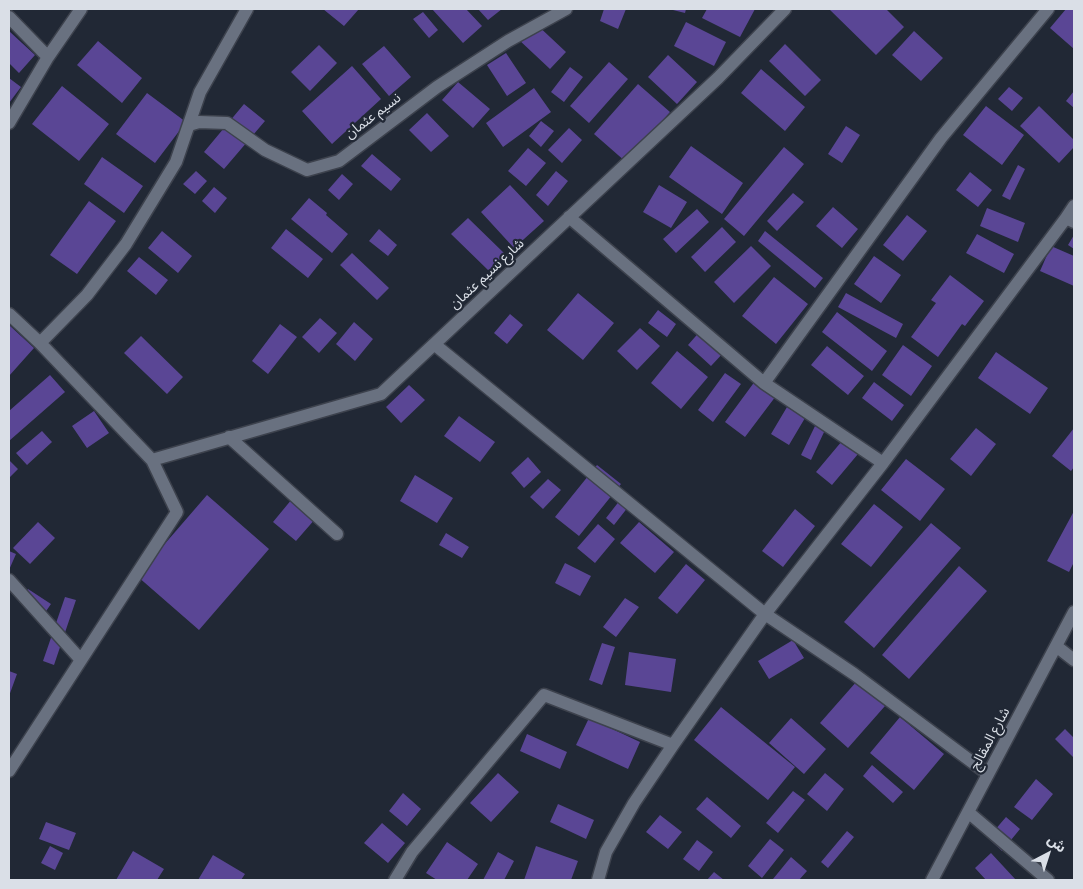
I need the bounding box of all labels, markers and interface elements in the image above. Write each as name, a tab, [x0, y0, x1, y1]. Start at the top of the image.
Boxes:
street label: نسيم عثمان	[342, 90, 404, 142]
street label: شارع نسيم عثمان	[446, 235, 528, 313]
street label: شارع المقالح	[966, 705, 1014, 773]
north arrow	[1023, 829, 1073, 879]
text: ش	[1044, 829, 1071, 856]

